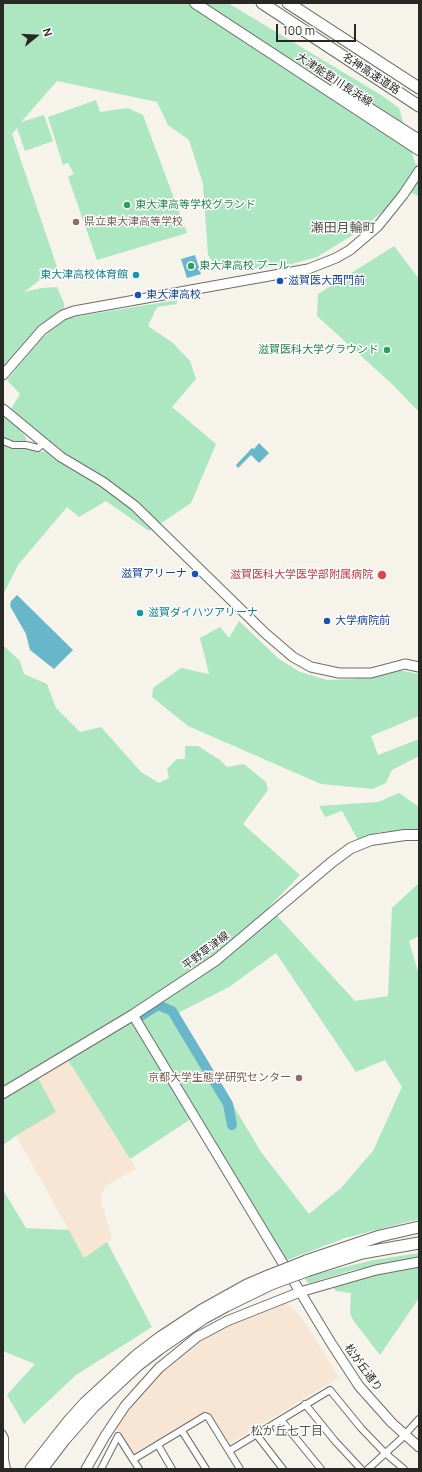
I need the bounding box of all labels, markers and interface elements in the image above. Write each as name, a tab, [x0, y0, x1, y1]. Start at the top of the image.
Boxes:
north arrow	[16, 16, 56, 56]
scale bar	[278, 16, 358, 42]
text: 100 m	[283, 22, 315, 39]
text: N	[40, 26, 56, 38]
street label: 名神高速道路	[340, 50, 402, 98]
street label: 大津能登川長浜線	[294, 51, 374, 109]
place label: 東大津高等学校グランド	[135, 198, 256, 212]
marker: 東大津高等学校グランド	[122, 200, 132, 210]
place label: 県立東大津高等学校	[84, 215, 183, 229]
marker: 県立東大津高等学校	[71, 217, 81, 227]
district label: 瀬田月輪町	[311, 220, 375, 236]
place label: 東大津高校 プール	[199, 259, 289, 273]
marker: 東大津高校 プール	[186, 261, 196, 271]
place label: 東大津高校体育館	[40, 268, 128, 282]
marker: 東大津高校体育館	[131, 270, 141, 280]
place label: 滋賀医大西門前	[288, 274, 365, 288]
marker: 滋賀医大西門前	[275, 276, 285, 286]
place label: 東大津高校	[146, 288, 201, 302]
marker: 東大津高校	[133, 290, 143, 300]
place label: 滋賀医科大学グラウンド	[258, 343, 379, 357]
marker: 滋賀医科大学グラウンド	[382, 345, 392, 355]
place label: 滋賀アリーナ	[121, 567, 187, 581]
place label: 滋賀医科大学医学部附属病院	[230, 568, 373, 582]
marker: 滋賀アリーナ	[190, 569, 200, 579]
marker: 滋賀医科大学医学部附属病院	[376, 569, 388, 581]
place label: 滋賀ダイハツアリーナ	[148, 606, 258, 620]
marker: 滋賀ダイハツアリーナ	[135, 608, 145, 618]
place label: 大学病院前	[335, 614, 390, 628]
marker: 大学病院前	[322, 616, 332, 626]
street label: 平野草津線	[180, 929, 232, 973]
place label: 京都大学生態学研究センター	[148, 1071, 291, 1085]
marker: 京都大学生態学研究センター	[294, 1073, 304, 1083]
street label: 松が丘通り	[341, 1342, 385, 1394]
district label: 松が丘七丁目	[251, 1425, 323, 1439]

